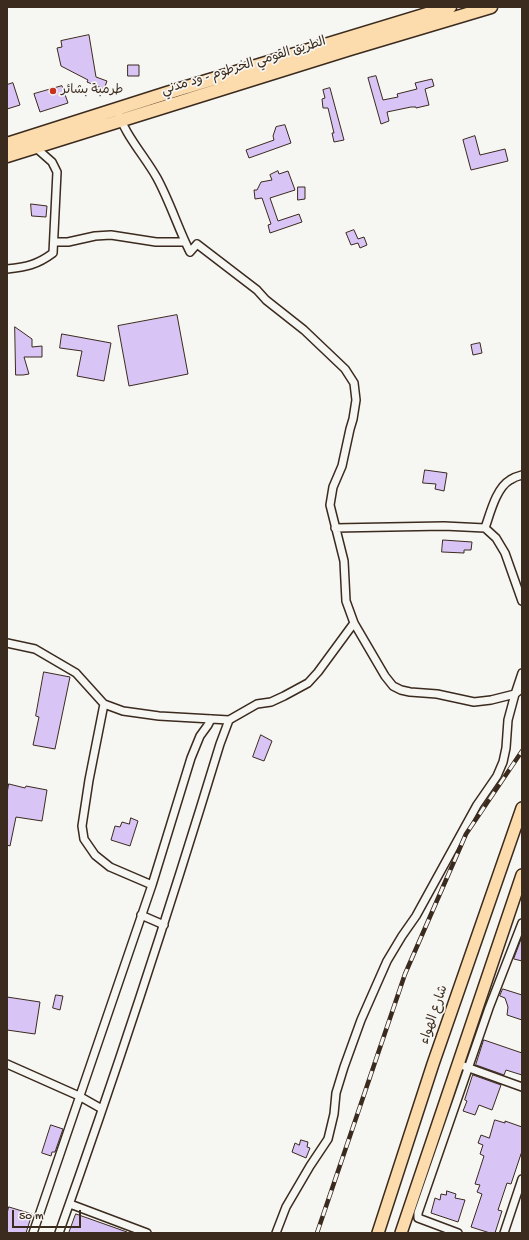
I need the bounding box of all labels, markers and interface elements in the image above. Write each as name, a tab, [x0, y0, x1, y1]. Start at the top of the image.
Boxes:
street label: الطريق القومي الخرطوم - ود مدني	[160, 35, 328, 99]
place label: طرمبة بشائر	[61, 83, 123, 99]
marker: طرمبة بشائر	[48, 86, 58, 96]
street label: شارع الهواء	[418, 983, 452, 1047]
scale bar	[14, 1202, 83, 1228]
text: 50 m	[19, 1210, 44, 1224]

